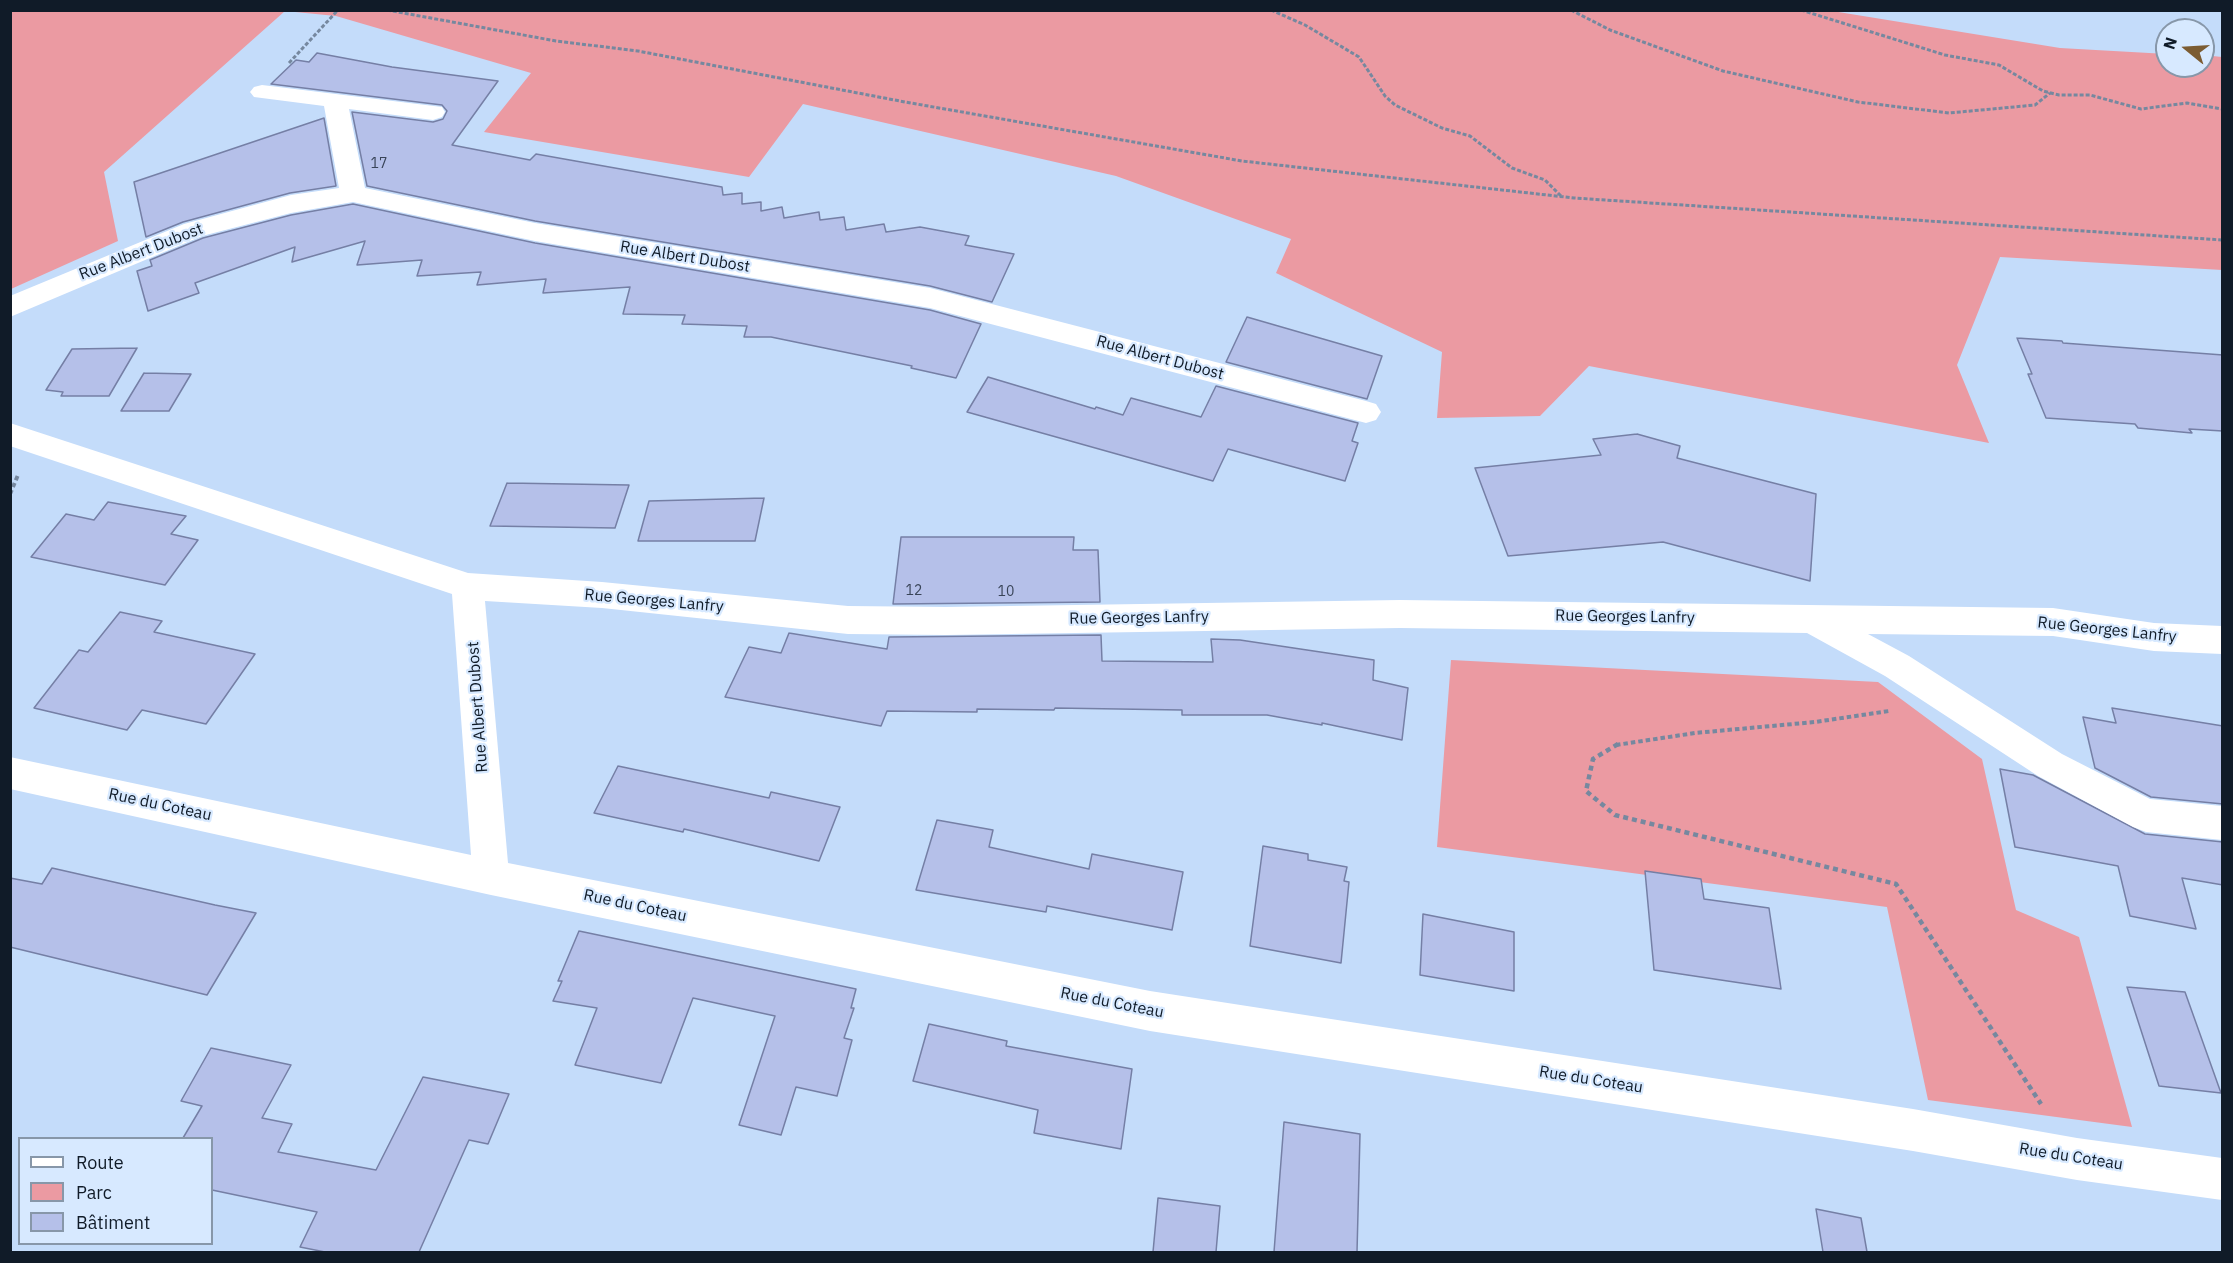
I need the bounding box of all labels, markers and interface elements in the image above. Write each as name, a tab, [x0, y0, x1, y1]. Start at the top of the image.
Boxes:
north arrow	[2155, 18, 2215, 78]
text: N	[2158, 34, 2181, 52]
house number: 17	[371, 156, 387, 172]
street label: Rue Albert Dubost	[76, 220, 206, 284]
street label: Rue Albert Dubost	[619, 237, 751, 277]
street label: Rue Albert Dubost	[1094, 332, 1226, 384]
house number: 12	[906, 583, 922, 599]
house number: 10	[998, 584, 1014, 600]
street label: Rue Georges Lanfry	[584, 585, 724, 617]
street label: Rue Georges Lanfry	[1555, 606, 1695, 628]
street label: Rue Georges Lanfry	[1069, 607, 1209, 629]
street label: Rue Georges Lanfry	[2036, 613, 2178, 647]
street label: Rue Albert Dubost	[464, 641, 492, 773]
street label: Rue du Coteau	[107, 785, 213, 825]
street label: Rue du Coteau	[582, 886, 688, 926]
street label: Rue du Coteau	[1059, 984, 1165, 1022]
street label: Rue du Coteau	[1538, 1062, 1644, 1098]
legend	[18, 1137, 213, 1245]
street label: Rue du Coteau	[2018, 1139, 2124, 1175]
text: Route	[76, 1151, 124, 1174]
text: Parc	[76, 1181, 112, 1204]
text: Bâtiment	[76, 1211, 150, 1234]

